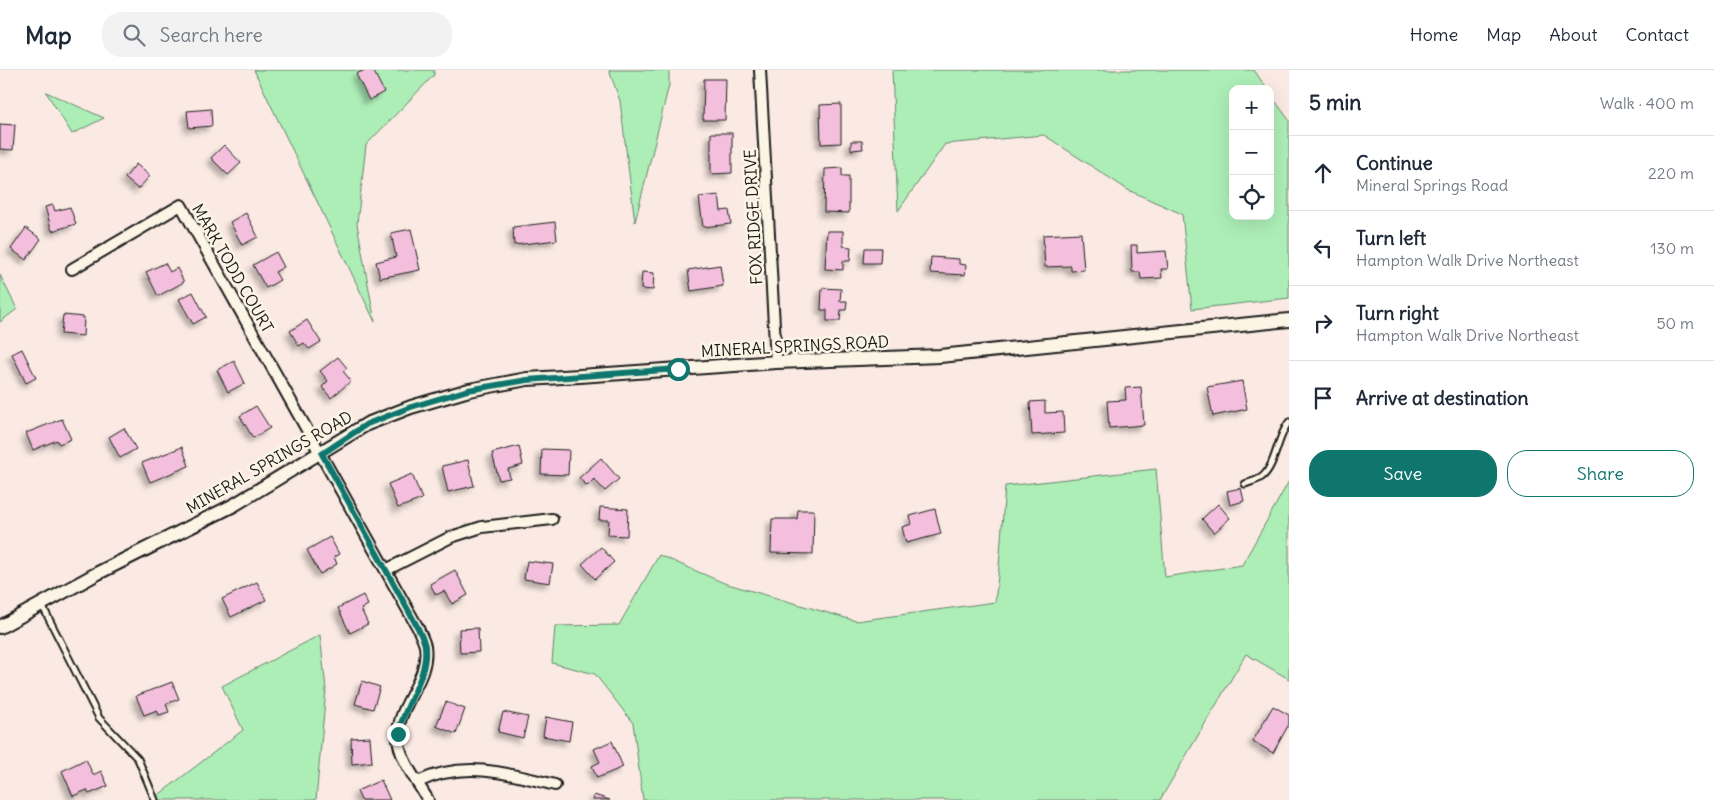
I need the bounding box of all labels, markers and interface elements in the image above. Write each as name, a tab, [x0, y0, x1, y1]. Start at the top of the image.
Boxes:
search box	[102, 12, 452, 57]
text: Map	[25, 20, 72, 50]
icon: search	[120, 21, 148, 49]
text: Search here	[160, 23, 263, 47]
text: Home	[1410, 23, 1458, 46]
text: Map	[1486, 23, 1521, 46]
text: About	[1549, 23, 1597, 46]
text: Contact	[1625, 23, 1689, 46]
map controls	[1229, 85, 1274, 220]
button: +	[1229, 85, 1274, 130]
text: 5 min	[1309, 89, 1361, 116]
text: Walk · 400 m	[1600, 93, 1694, 113]
button: −	[1229, 130, 1274, 175]
street label: FOX RIDGE DRIVE	[739, 149, 767, 285]
text: Continue	[1356, 151, 1433, 175]
icon: ahead	[1309, 159, 1337, 187]
text: 220 m	[1648, 163, 1694, 183]
button: locate	[1229, 175, 1274, 220]
text: Mineral Springs Road	[1356, 175, 1508, 195]
street label: MARK TODD COURT	[188, 200, 278, 336]
text: Turn left	[1356, 226, 1426, 250]
icon: left	[1309, 234, 1337, 262]
text: 130 m	[1650, 238, 1694, 258]
text: Hampton Walk Drive Northeast	[1356, 250, 1579, 270]
text: Turn right	[1356, 301, 1439, 325]
icon: right	[1309, 309, 1337, 337]
text: 50 m	[1656, 313, 1694, 333]
text: Hampton Walk Drive Northeast	[1356, 325, 1579, 345]
street label: MINERAL SPRINGS ROAD	[700, 331, 890, 361]
route start	[667, 358, 690, 381]
icon: arrive	[1309, 384, 1337, 412]
text: Arrive at destination	[1356, 386, 1529, 410]
street label: MINERAL SPRINGS ROAD	[182, 406, 356, 518]
button: Save	[1309, 450, 1497, 497]
button: Share	[1507, 450, 1694, 497]
route end	[387, 723, 410, 746]

